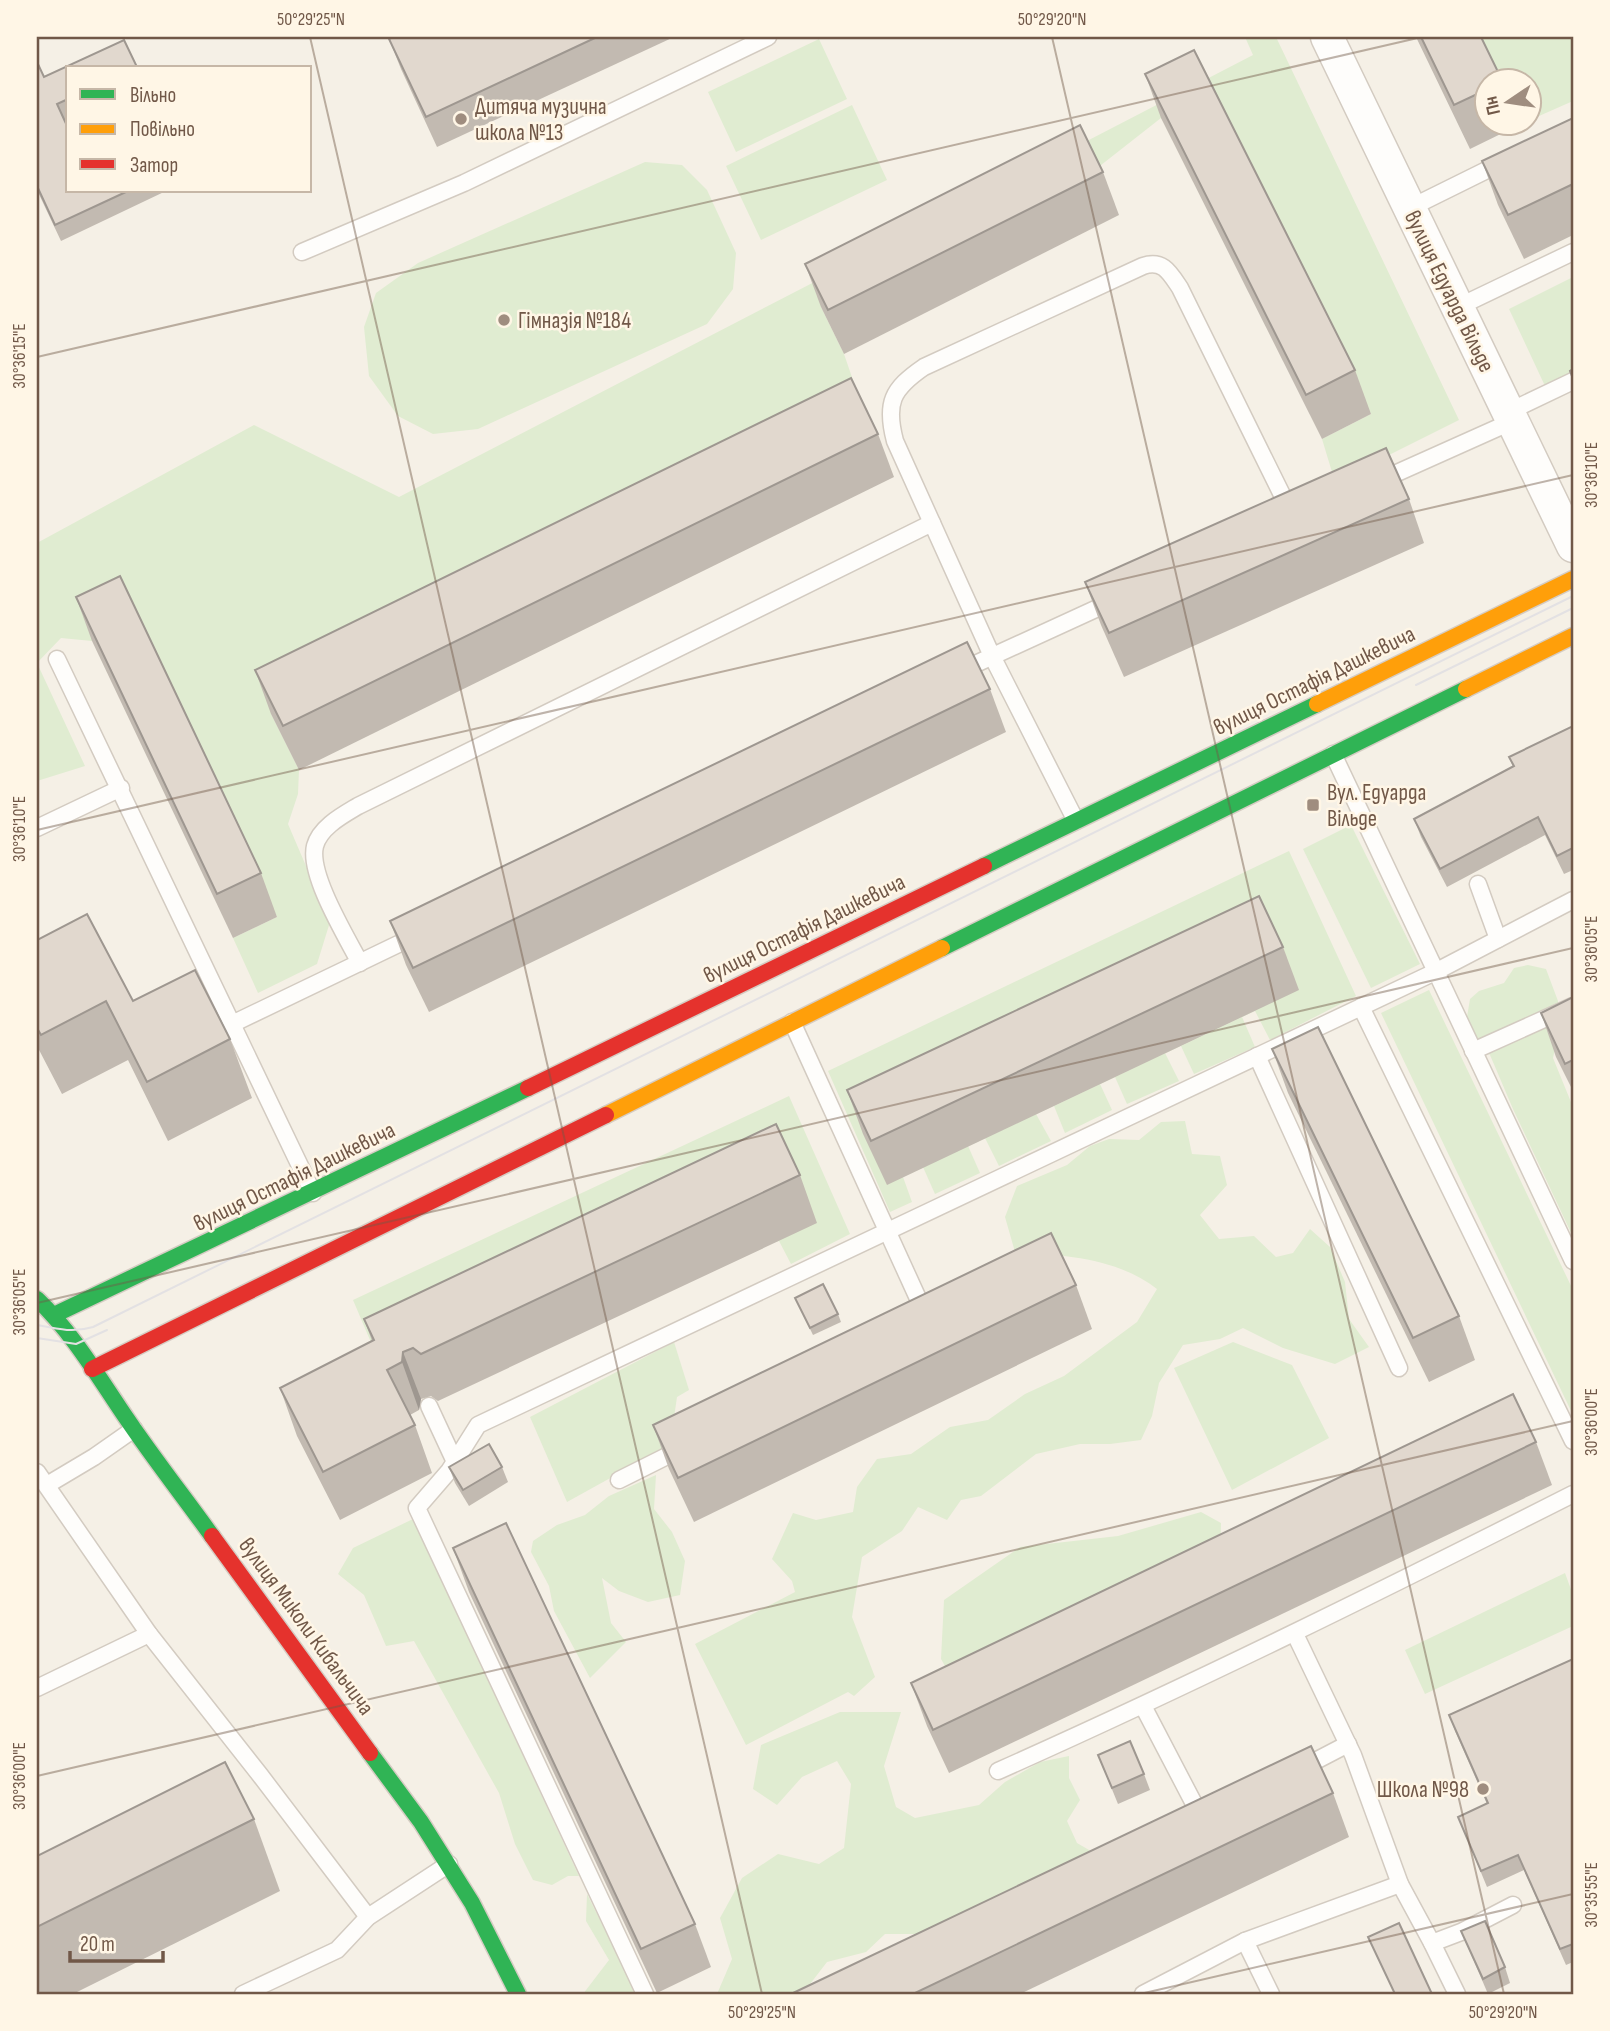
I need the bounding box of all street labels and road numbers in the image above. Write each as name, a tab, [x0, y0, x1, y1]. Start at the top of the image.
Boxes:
street label: вулиця Едуарда Вільде	[1398, 206, 1500, 377]
street label: вулиця Остафія Дашкевича	[1209, 620, 1420, 742]
street label: вулиця Остафія Дашкевича	[699, 868, 910, 990]
street label: вулиця Остафія Дашкевича	[189, 1116, 400, 1238]
street label: вулиця Миколи Кибальчича	[232, 1532, 380, 1721]

